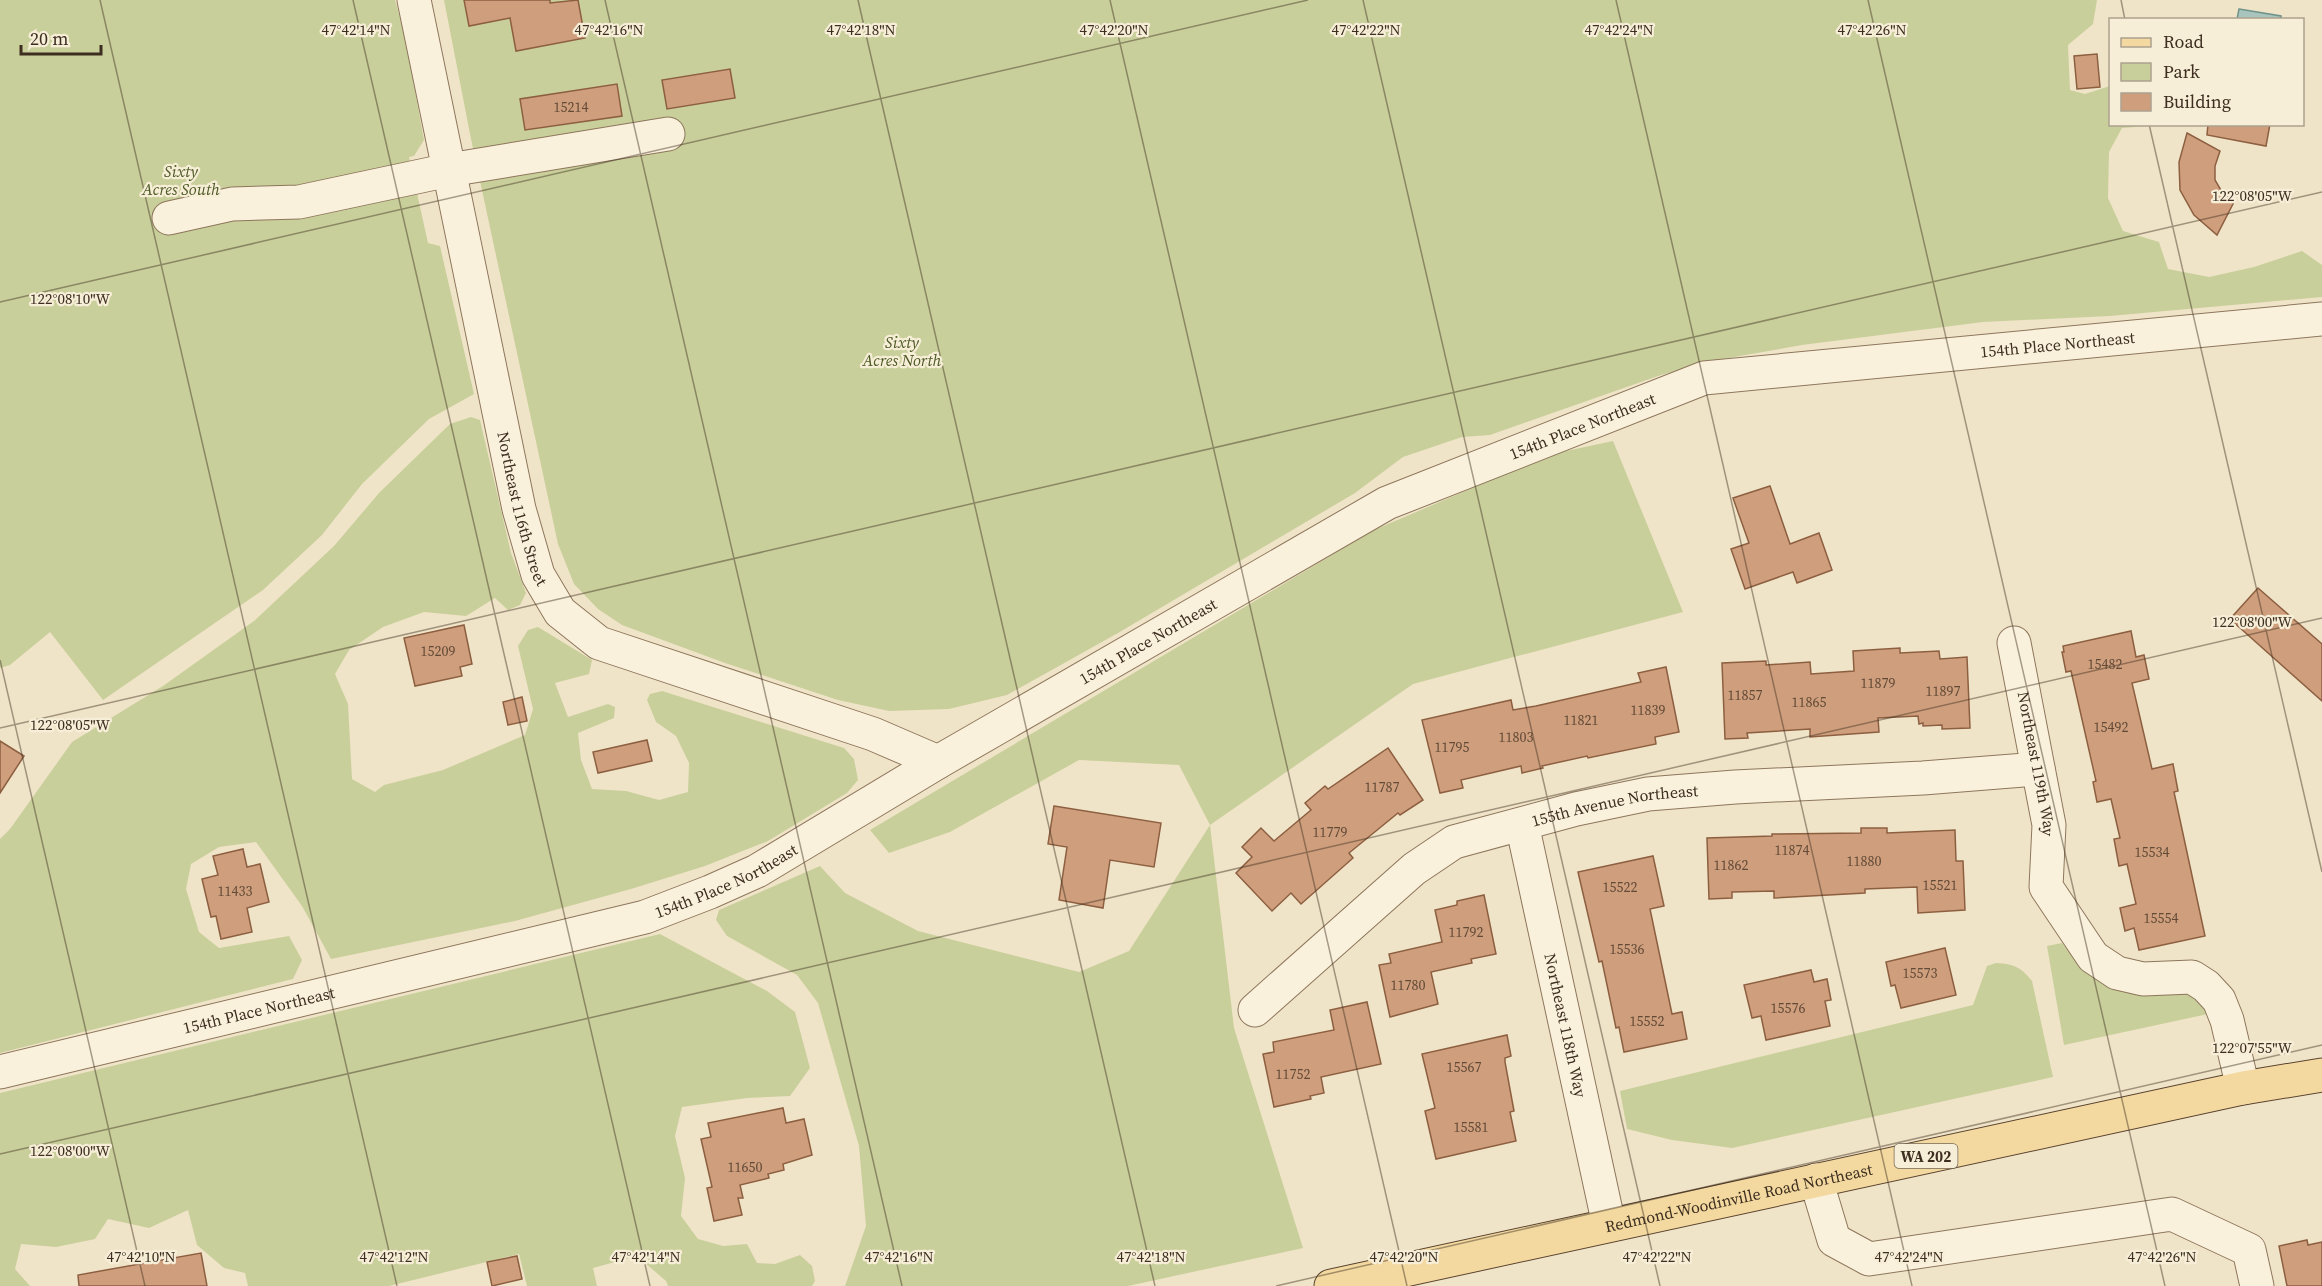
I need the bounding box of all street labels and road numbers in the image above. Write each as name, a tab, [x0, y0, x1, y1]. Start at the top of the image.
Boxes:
street label: 154th Place Northeast	[1979, 326, 2137, 363]
street label: 154th Place Northeast	[1506, 387, 1659, 465]
street label: Northeast 116th Street	[492, 430, 553, 591]
street label: 154th Place Northeast	[1075, 592, 1221, 689]
street label: Northeast 119th Way	[2013, 690, 2061, 837]
street label: 155th Avenue Northeast	[1529, 779, 1700, 832]
street label: 154th Place Northeast	[651, 838, 802, 923]
street label: Northeast 118th Way	[1539, 951, 1592, 1100]
street label: 154th Place Northeast	[181, 981, 337, 1039]
road number: WA 202	[1894, 1144, 1958, 1168]
street label: Redmond-Woodinville Road Northeast	[1603, 1158, 1875, 1237]

